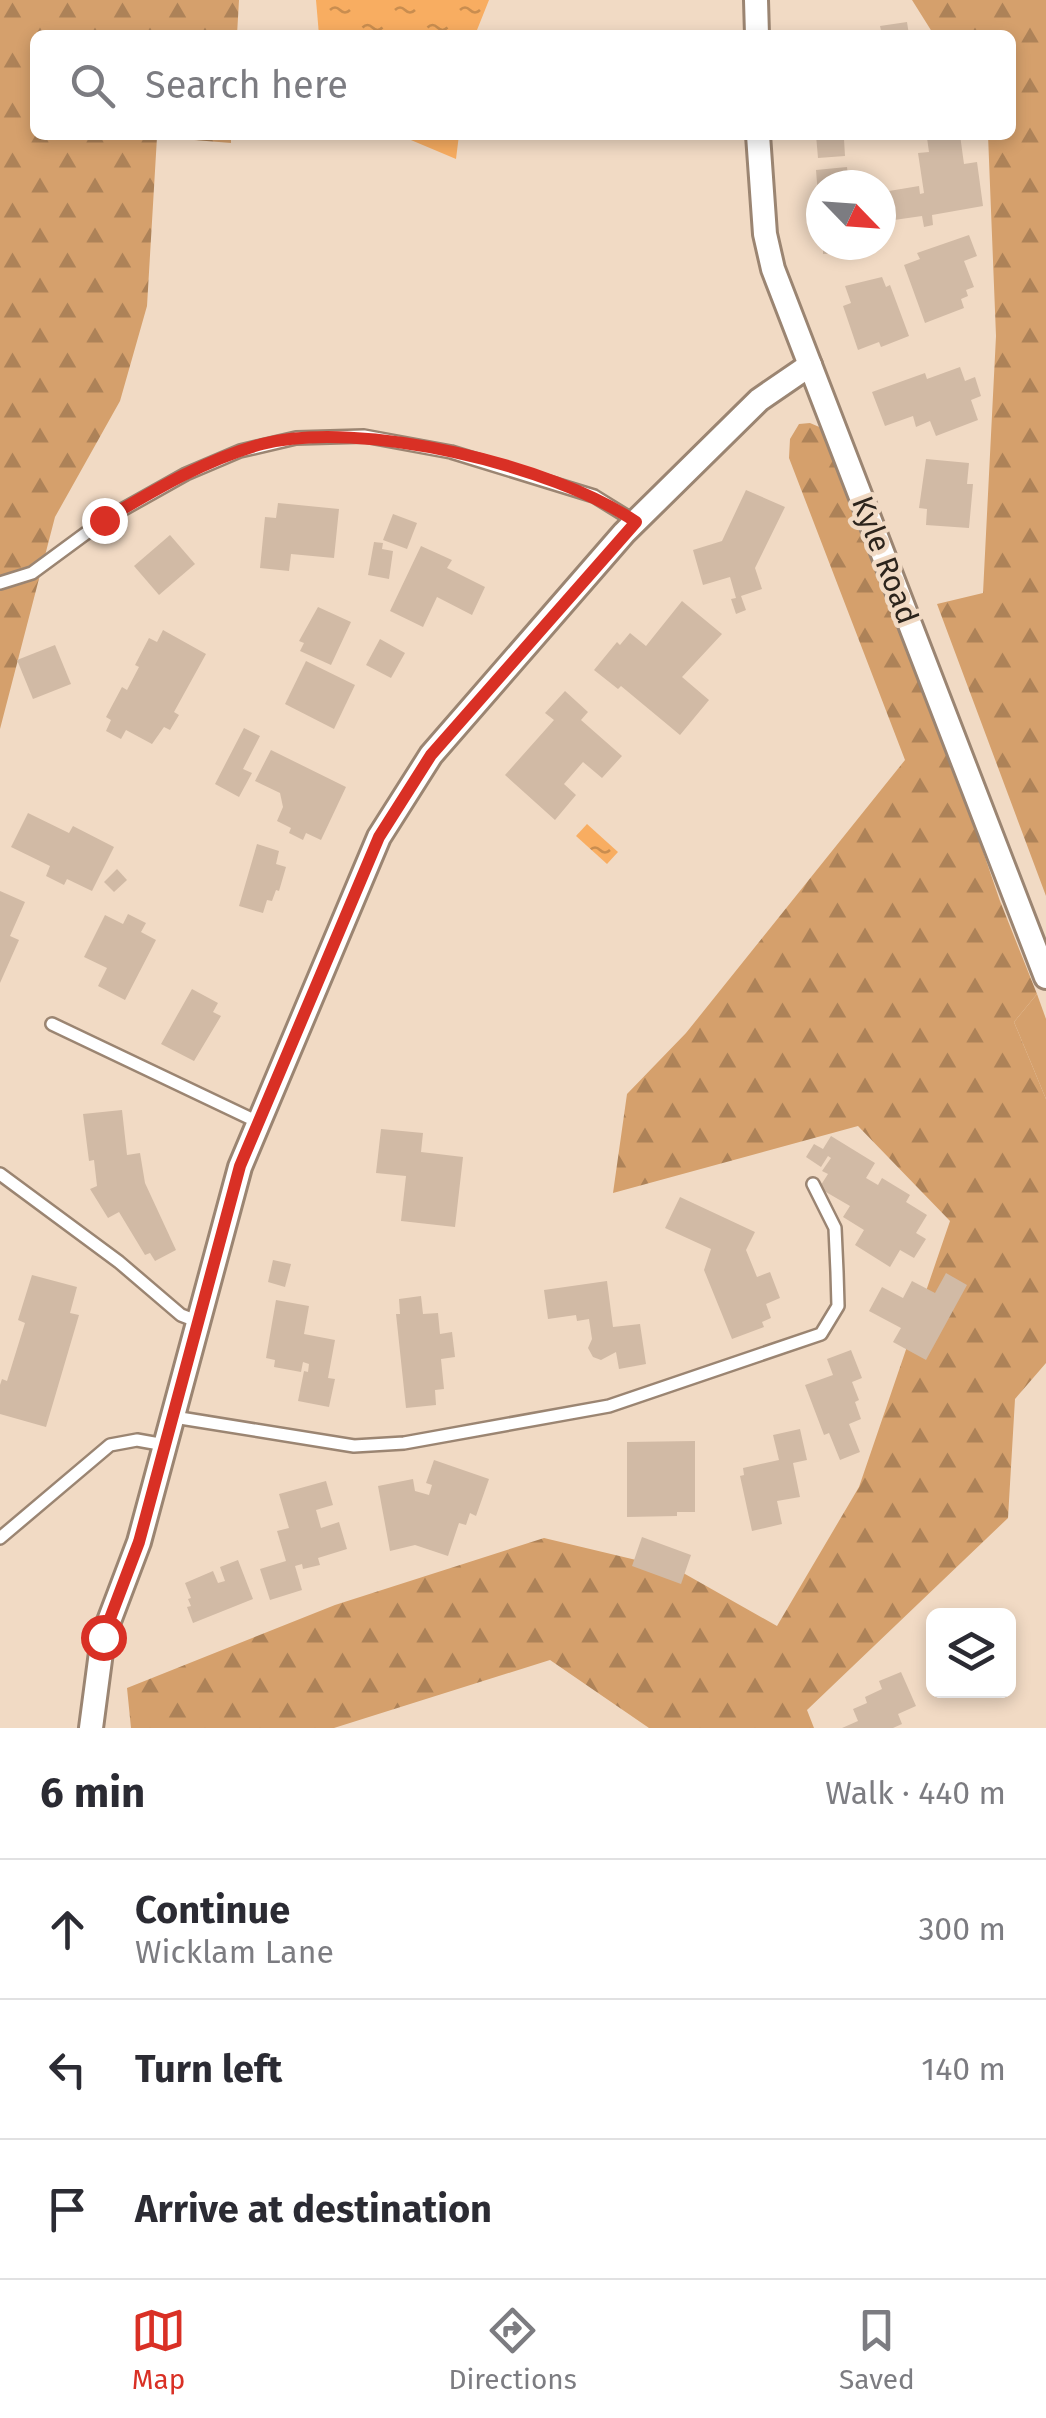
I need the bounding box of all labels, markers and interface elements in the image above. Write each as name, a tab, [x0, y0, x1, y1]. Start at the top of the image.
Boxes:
search box	[30, 30, 1016, 140]
icon: search	[65, 58, 120, 113]
text: Search here	[145, 62, 348, 108]
north arrow	[806, 170, 896, 260]
street label: Kyle Road	[844, 491, 926, 629]
route end	[82, 498, 128, 544]
map controls	[926, 1608, 1016, 1698]
button: layers	[926, 1608, 1016, 1698]
route start	[81, 1615, 127, 1661]
text: 6 min	[40, 1768, 145, 1818]
text: Walk · 440 m	[825, 1774, 1006, 1812]
text: Continue	[135, 1887, 290, 1933]
icon: ahead	[40, 1902, 95, 1957]
text: 300 m	[918, 1910, 1006, 1948]
text: Wicklam Lane	[135, 1933, 334, 1971]
icon: left	[40, 2042, 95, 2097]
text: Turn left	[135, 2046, 282, 2092]
text: 140 m	[921, 2050, 1006, 2088]
icon: arrive	[40, 2182, 95, 2237]
text: Arrive at destination	[135, 2186, 492, 2232]
tab: Map	[131, 2303, 186, 2396]
tab: Directions	[448, 2303, 577, 2396]
tab: Saved	[839, 2303, 915, 2396]

